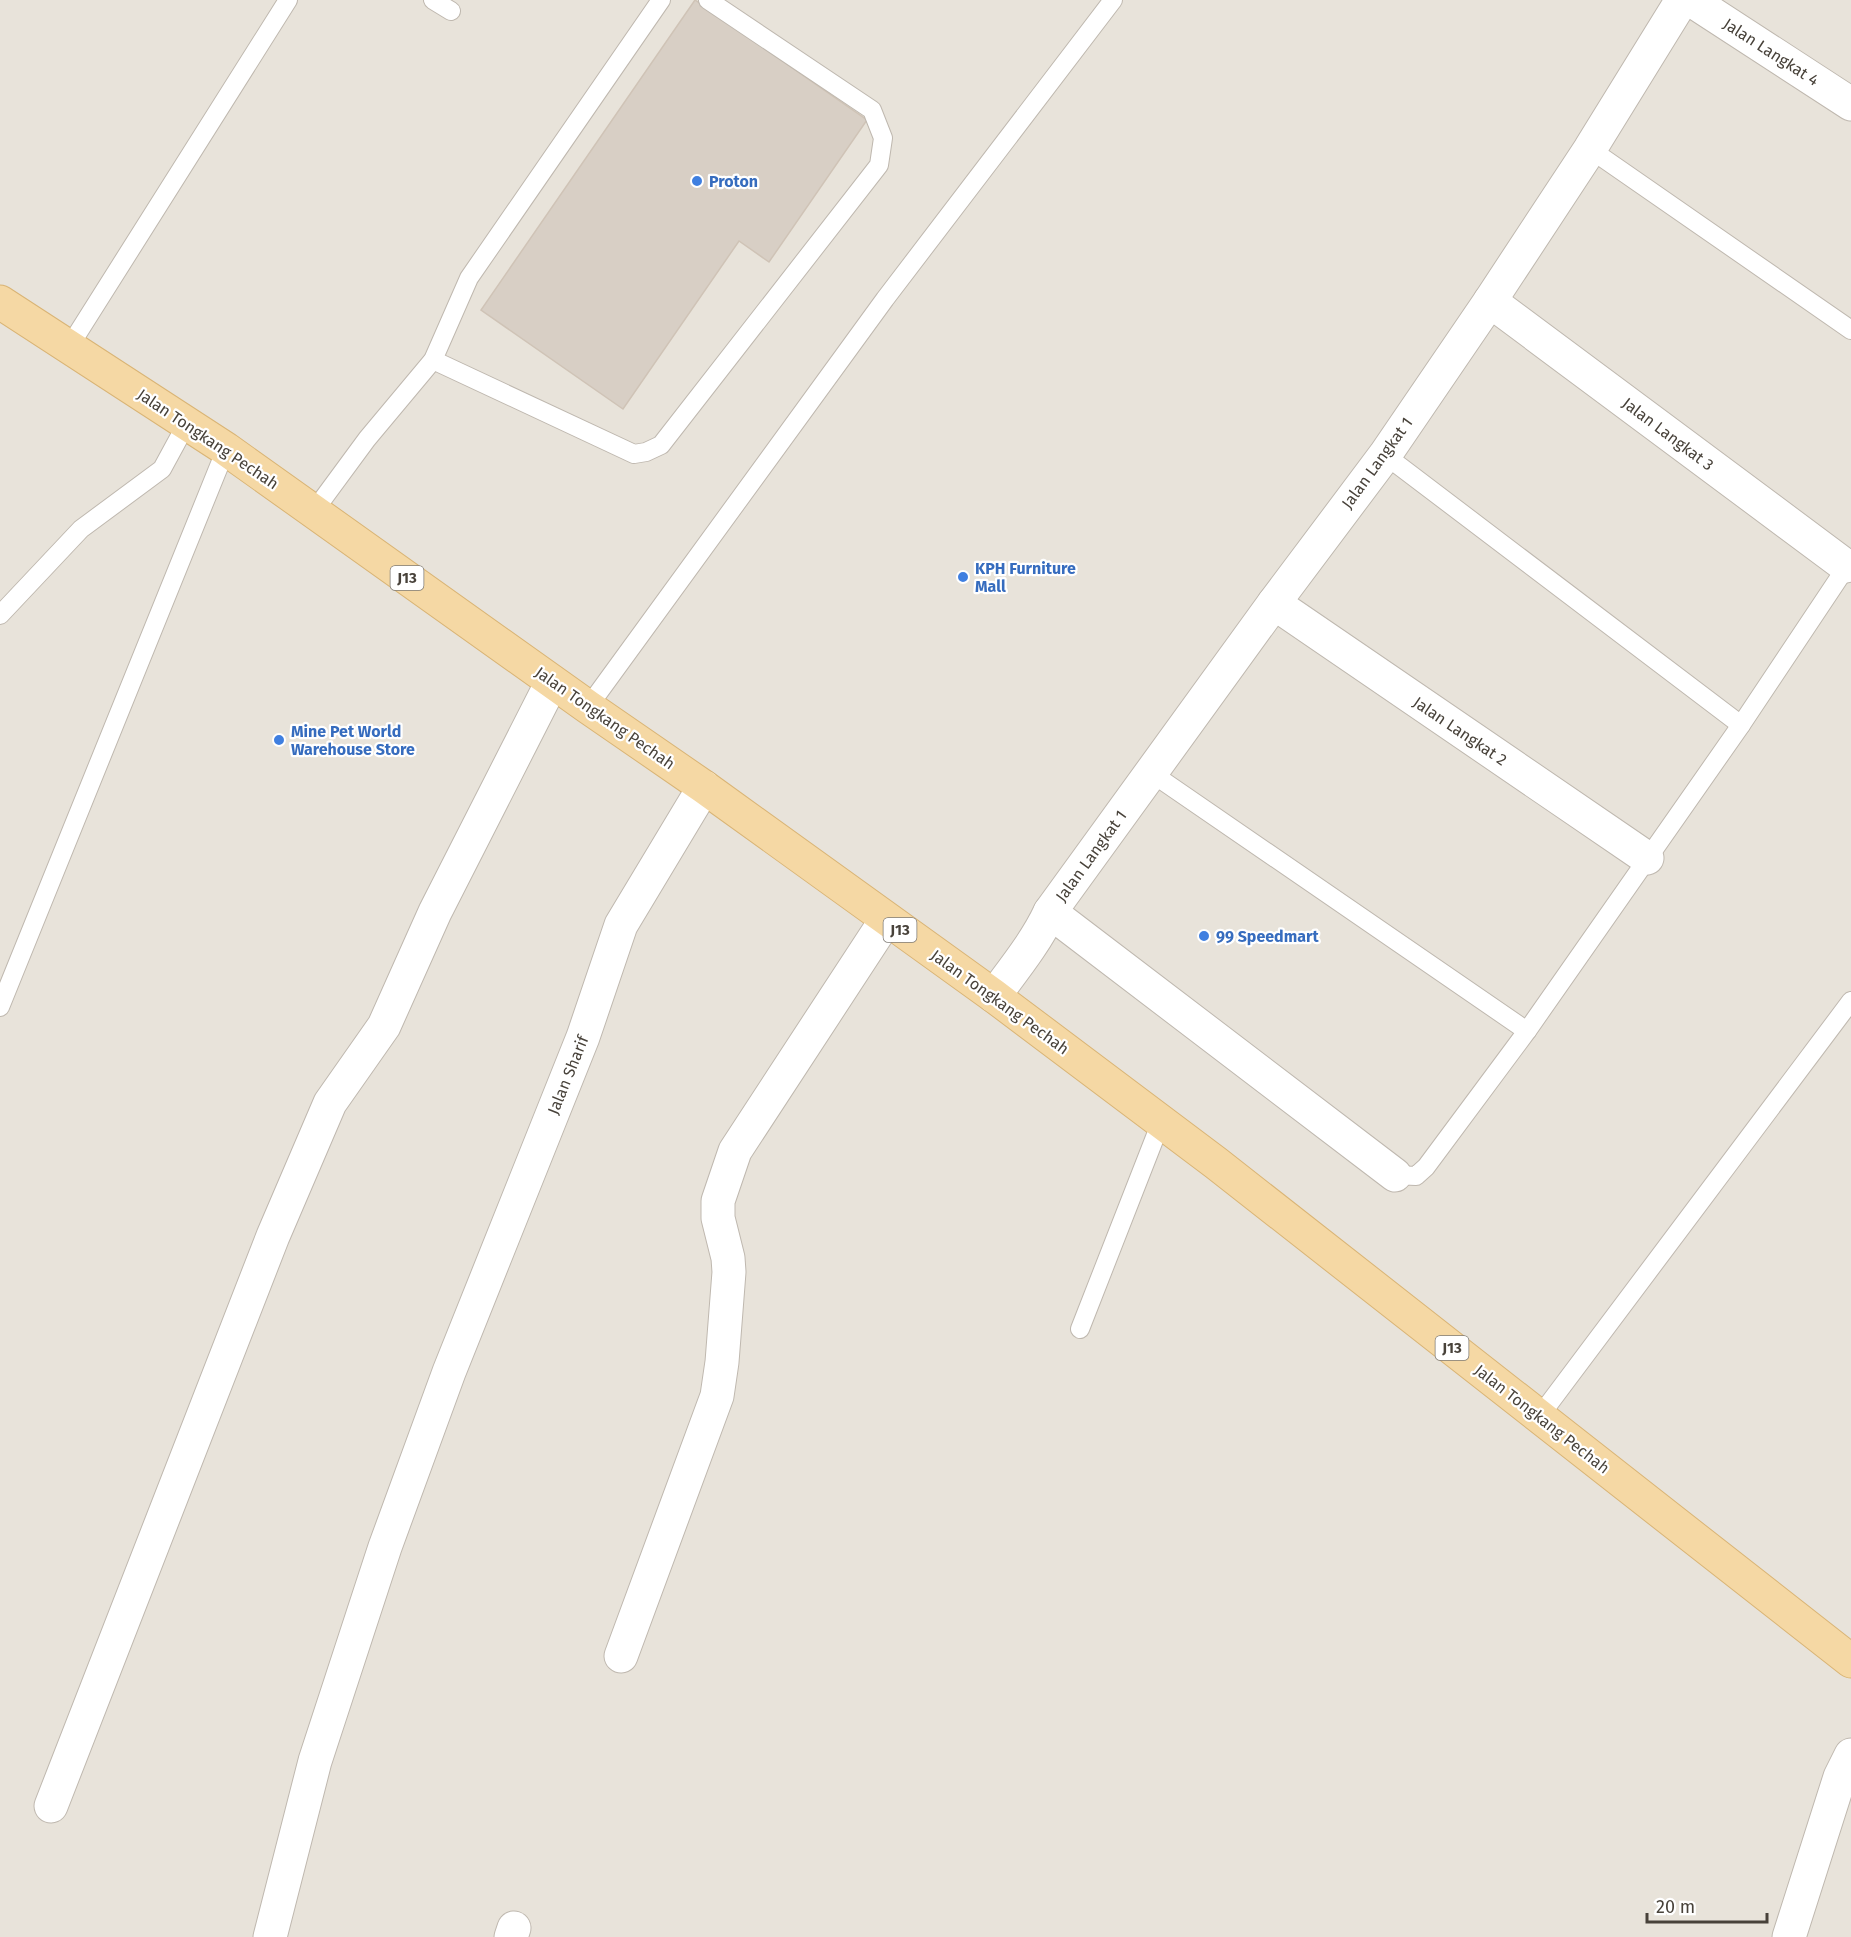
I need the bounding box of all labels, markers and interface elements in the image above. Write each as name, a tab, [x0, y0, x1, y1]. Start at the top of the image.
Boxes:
street label: Jalan Langkat 4	[1720, 14, 1823, 90]
place label: Proton	[709, 172, 758, 191]
marker: Proton	[690, 174, 704, 188]
street label: Jalan Tongkang Pechah	[134, 385, 282, 493]
street label: Jalan Langkat 3	[1619, 394, 1717, 474]
street label: Jalan Langkat 1	[1338, 414, 1416, 512]
place label: KPH Furniture Mall	[975, 559, 1076, 596]
road number: J13	[390, 566, 424, 590]
marker: KPH Furniture Mall	[956, 570, 970, 584]
street label: Jalan Tongkang Pechah	[532, 663, 678, 773]
street label: Jalan Langkat 2	[1409, 693, 1511, 769]
place label: Mine Pet World Warehouse Store	[291, 722, 415, 759]
marker: Mine Pet World Warehouse Store	[272, 733, 286, 747]
street label: Jalan Langkat 1	[1052, 807, 1130, 905]
road number: J13	[884, 918, 916, 942]
place label: 99 Speedmart	[1216, 927, 1319, 946]
marker: 99 Speedmart	[1197, 929, 1211, 943]
street label: Jalan Tongkang Pechah	[927, 946, 1073, 1058]
street label: Jalan Sharif	[544, 1031, 593, 1117]
road number: J13	[1436, 1336, 1468, 1360]
street label: Jalan Tongkang Pechah	[1471, 1360, 1613, 1478]
scale bar	[1647, 1886, 1767, 1924]
text: 20 m	[1656, 1896, 1695, 1918]

